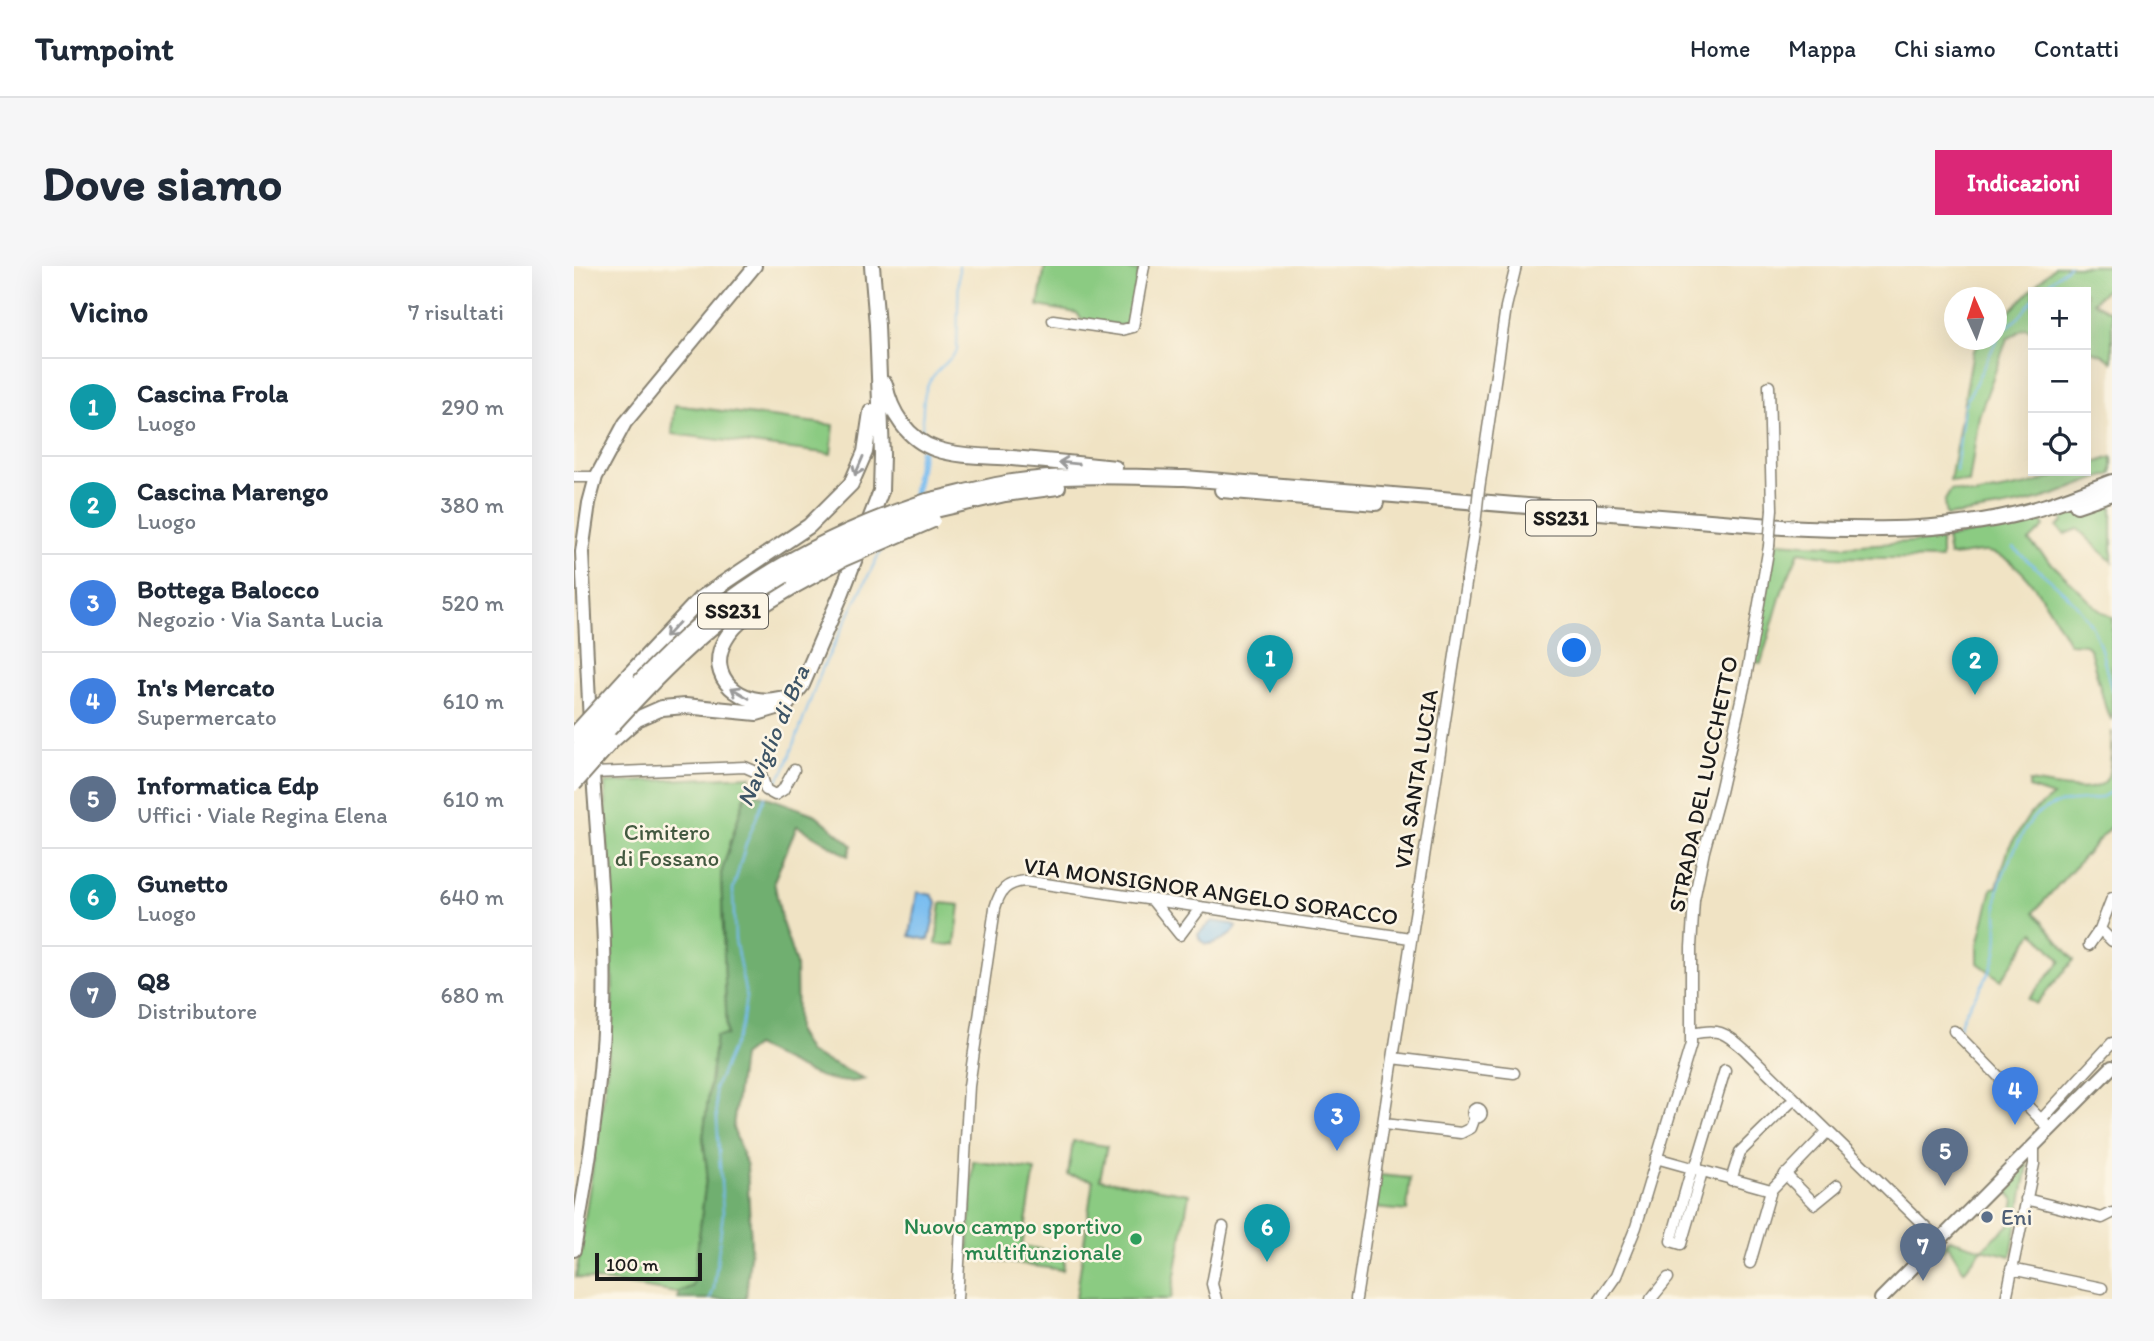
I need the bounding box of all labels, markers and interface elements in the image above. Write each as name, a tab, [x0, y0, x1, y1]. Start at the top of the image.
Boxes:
text: Turnpoint	[35, 29, 174, 68]
text: Home	[1690, 34, 1750, 63]
text: Mappa	[1788, 34, 1856, 63]
text: Chi siamo	[1894, 34, 1996, 63]
text: Contatti	[2034, 34, 2119, 63]
button: Indicazioni	[1935, 150, 2112, 215]
text: Dove siamo	[42, 153, 282, 212]
north arrow	[1944, 287, 2007, 350]
map controls	[2028, 287, 2091, 476]
button: +	[2028, 287, 2091, 350]
text: Vicino	[70, 293, 148, 330]
text: 7 risultati	[408, 298, 504, 326]
button: −	[2028, 350, 2091, 413]
text: Cascina Frola	[137, 377, 288, 409]
text: 1	[88, 393, 98, 421]
text: 290 m	[441, 393, 504, 421]
text: Luogo	[137, 409, 196, 437]
button: locate	[2028, 413, 2091, 476]
one-way arrow	[852, 455, 865, 477]
one-way arrow	[1058, 456, 1081, 469]
text: Cascina Marengo	[137, 475, 328, 507]
text: 2	[87, 491, 99, 519]
text: 380 m	[440, 491, 504, 519]
road number: SS231	[1526, 500, 1596, 536]
text: Luogo	[137, 507, 196, 535]
text: Bottega Balocco	[137, 573, 319, 605]
text: 3	[87, 589, 99, 617]
text: 520 m	[441, 589, 504, 617]
road number: SS231	[698, 594, 768, 628]
text: Negozio · Via Santa Lucia	[137, 605, 383, 633]
one-way arrow	[663, 621, 680, 638]
your location	[1557, 633, 1591, 667]
pin: 1	[1247, 635, 1293, 693]
pin: 2	[1952, 637, 1998, 695]
street label: STRADA DEL LUCCHETTO	[1662, 653, 1744, 915]
water label: Naviglio di Bra	[730, 660, 815, 811]
text: In's Mercato	[137, 671, 275, 703]
one-way arrow	[730, 686, 750, 700]
text: 4	[86, 687, 100, 715]
text: 610 m	[442, 687, 504, 715]
street label: VIA SANTA LUCIA	[1388, 687, 1444, 871]
text: Supermercato	[137, 703, 277, 731]
text: Informatica Edp	[137, 769, 319, 801]
text: 5	[87, 785, 99, 813]
text: 610 m	[442, 785, 504, 813]
text: Uffici · Viale Regina Elena	[137, 801, 388, 829]
park label: Cimitero di Fossano	[615, 818, 719, 872]
street label: VIA MONSIGNOR ANGELO SORACCO	[1022, 851, 1400, 931]
text: Gunetto	[137, 867, 228, 899]
text: 6	[87, 883, 99, 911]
text: 640 m	[439, 883, 504, 911]
text: Luogo	[137, 899, 196, 927]
text: Q8	[137, 965, 170, 997]
text: 7	[87, 981, 99, 1009]
text: 680 m	[441, 981, 504, 1009]
text: Distributore	[137, 997, 257, 1025]
pin: 4	[1992, 1067, 2038, 1125]
pin: 3	[1314, 1093, 1360, 1151]
pin: 5	[1922, 1128, 1968, 1186]
place label: Eni	[2001, 1203, 2032, 1231]
pin: 6	[1244, 1204, 1290, 1262]
marker: Eni	[1979, 1209, 1995, 1225]
place label: Nuovo campo sportivo multifunzionale	[904, 1212, 1122, 1266]
pin: 7	[1900, 1223, 1946, 1281]
marker: Nuovo campo sportivo multifunzionale	[1128, 1231, 1144, 1247]
scale bar	[595, 1250, 702, 1282]
text: 100 m	[606, 1253, 658, 1276]

